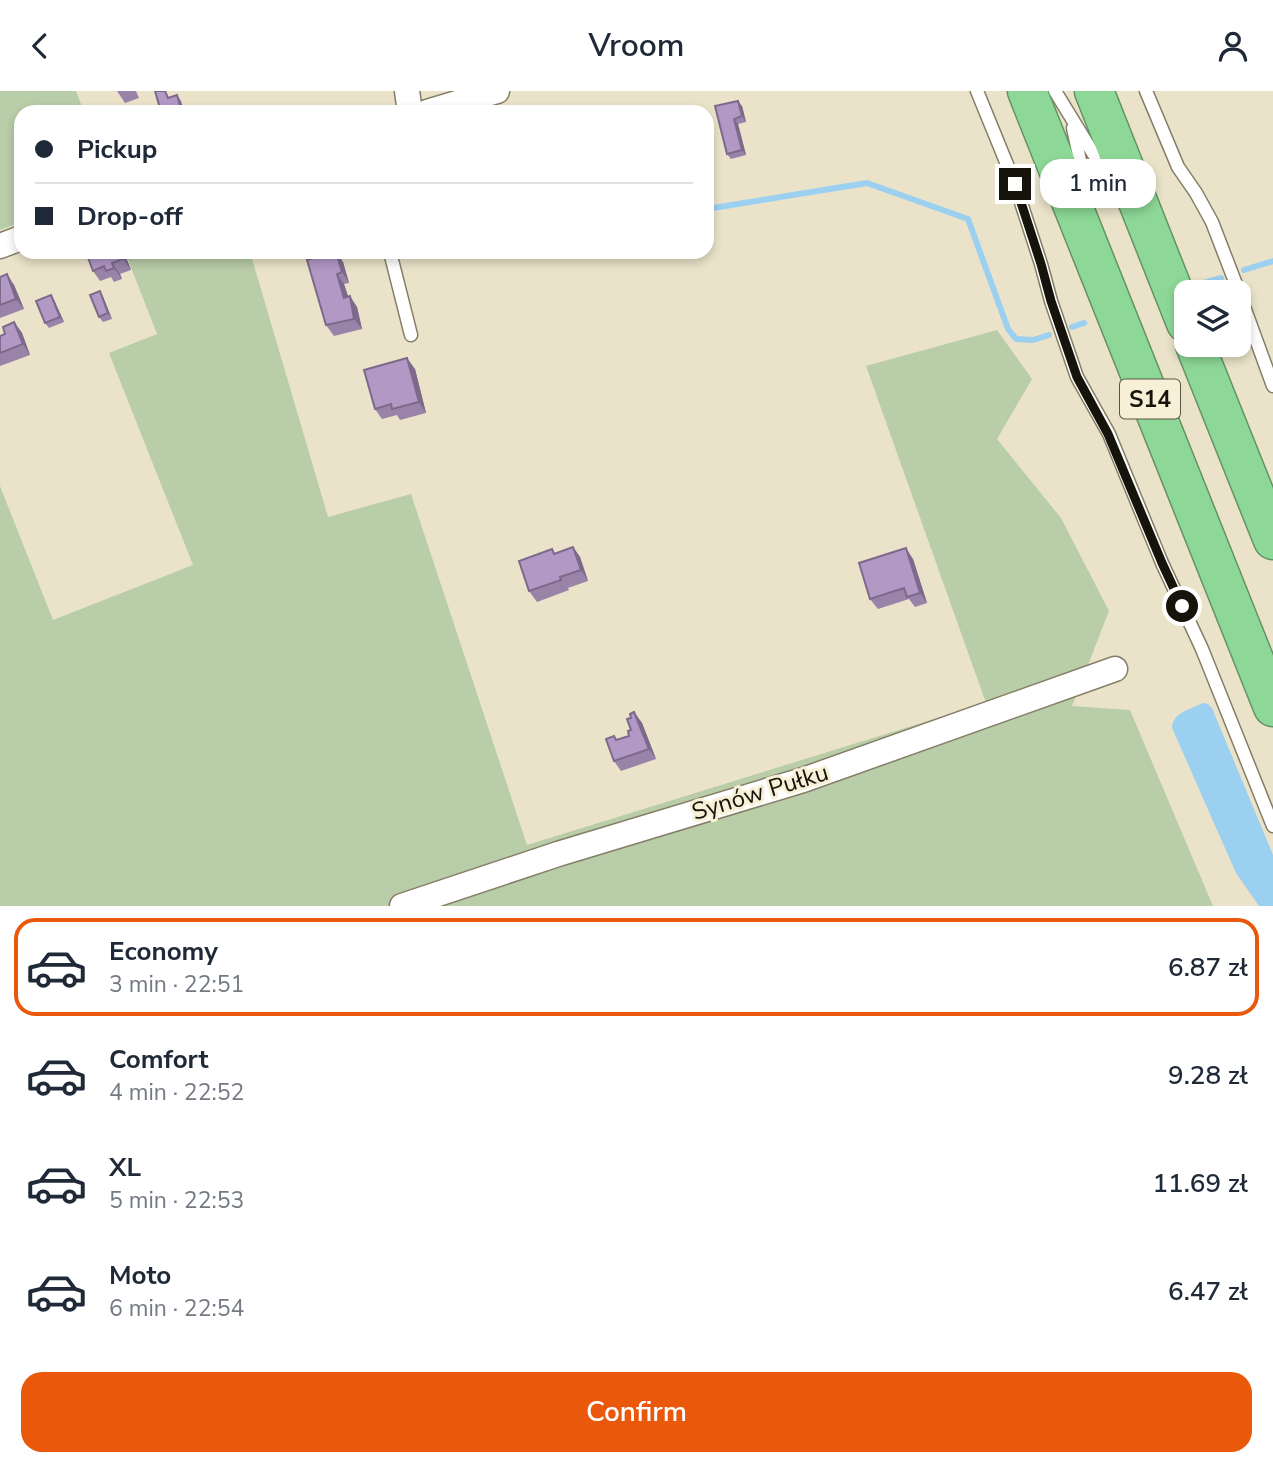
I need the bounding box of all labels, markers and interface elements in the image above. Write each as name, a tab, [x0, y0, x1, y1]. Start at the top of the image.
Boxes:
text: Vroom	[588, 24, 685, 67]
icon: back	[21, 27, 59, 65]
icon: person	[1214, 27, 1252, 65]
text: Pickup	[77, 132, 157, 167]
callout: 1 min	[1040, 159, 1155, 209]
route end	[999, 168, 1031, 200]
text: 1 min	[1069, 168, 1127, 199]
text: Drop-off	[77, 199, 183, 234]
map controls	[1174, 280, 1251, 357]
button: layers	[1174, 280, 1251, 357]
road number: S14	[1120, 379, 1180, 419]
route start	[1166, 590, 1198, 622]
street label: Synów Pułku	[688, 756, 832, 828]
text: Economy	[109, 934, 218, 969]
icon: car	[25, 936, 88, 999]
text: 6.87 zł	[1168, 950, 1248, 985]
text: 3 min · 22:51	[109, 969, 244, 1000]
text: Comfort	[109, 1042, 209, 1077]
icon: car	[25, 1044, 88, 1107]
text: 9.28 zł	[1168, 1058, 1248, 1093]
text: 4 min · 22:52	[109, 1077, 244, 1108]
text: XL	[109, 1150, 141, 1185]
icon: car	[25, 1152, 88, 1215]
text: 11.69 zł	[1152, 1166, 1248, 1201]
text: 5 min · 22:53	[109, 1185, 244, 1216]
text: Moto	[109, 1258, 171, 1293]
icon: car	[25, 1260, 88, 1323]
text: 6.47 zł	[1168, 1274, 1248, 1309]
text: 6 min · 22:54	[109, 1293, 244, 1324]
button: Confirm	[21, 1372, 1252, 1452]

